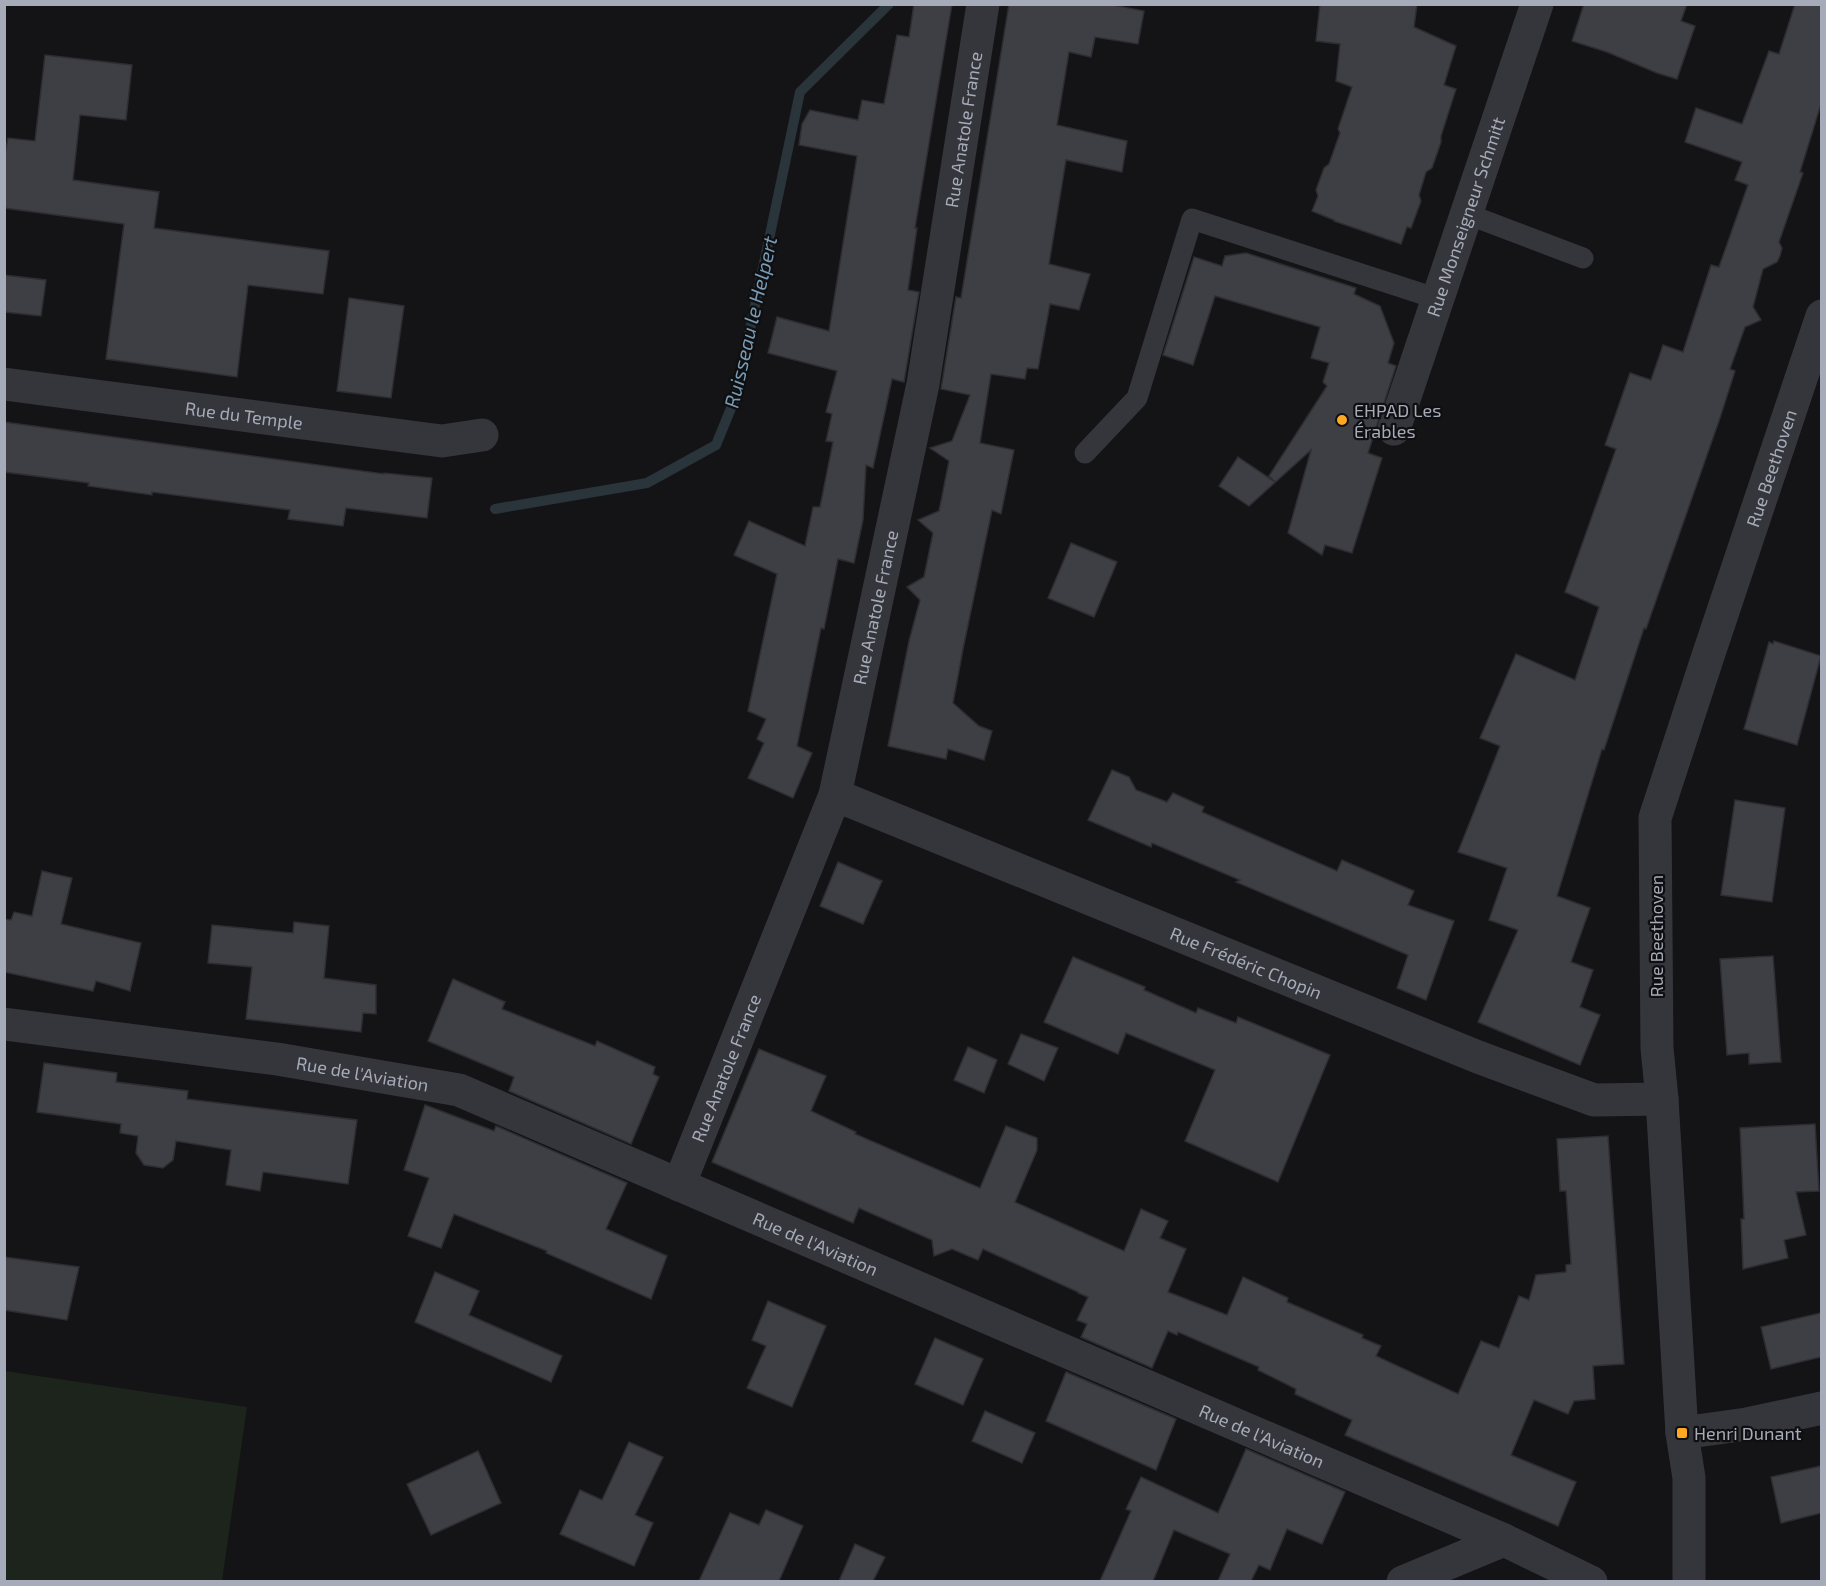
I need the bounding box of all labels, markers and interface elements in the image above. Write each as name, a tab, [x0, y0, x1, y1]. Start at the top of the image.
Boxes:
street label: Rue Anatole France	[940, 50, 986, 209]
street label: Rue Monseigneur Schmitt	[1422, 114, 1509, 320]
water label: Ruisseau le Helpert	[719, 233, 782, 410]
street label: Rue du Temple	[184, 397, 304, 434]
place label: EHPAD Les Érables	[1354, 399, 1441, 442]
street label: Rue Beethoven	[1741, 406, 1801, 530]
marker: EHPAD Les Érables	[1335, 413, 1349, 427]
street label: Rue Anatole France	[848, 528, 902, 687]
street label: Rue Beethoven	[1645, 875, 1667, 997]
street label: Rue Frédéric Chopin	[1167, 922, 1325, 1003]
street label: Rue Anatole France	[686, 991, 765, 1145]
street label: Rue de l'Aviation	[295, 1051, 430, 1096]
street label: Rue de l'Aviation	[750, 1207, 881, 1280]
street label: Rue de l'Aviation	[1196, 1399, 1328, 1472]
place label: Henri Dunant	[1694, 1422, 1802, 1444]
marker: Henri Dunant	[1675, 1426, 1689, 1440]

